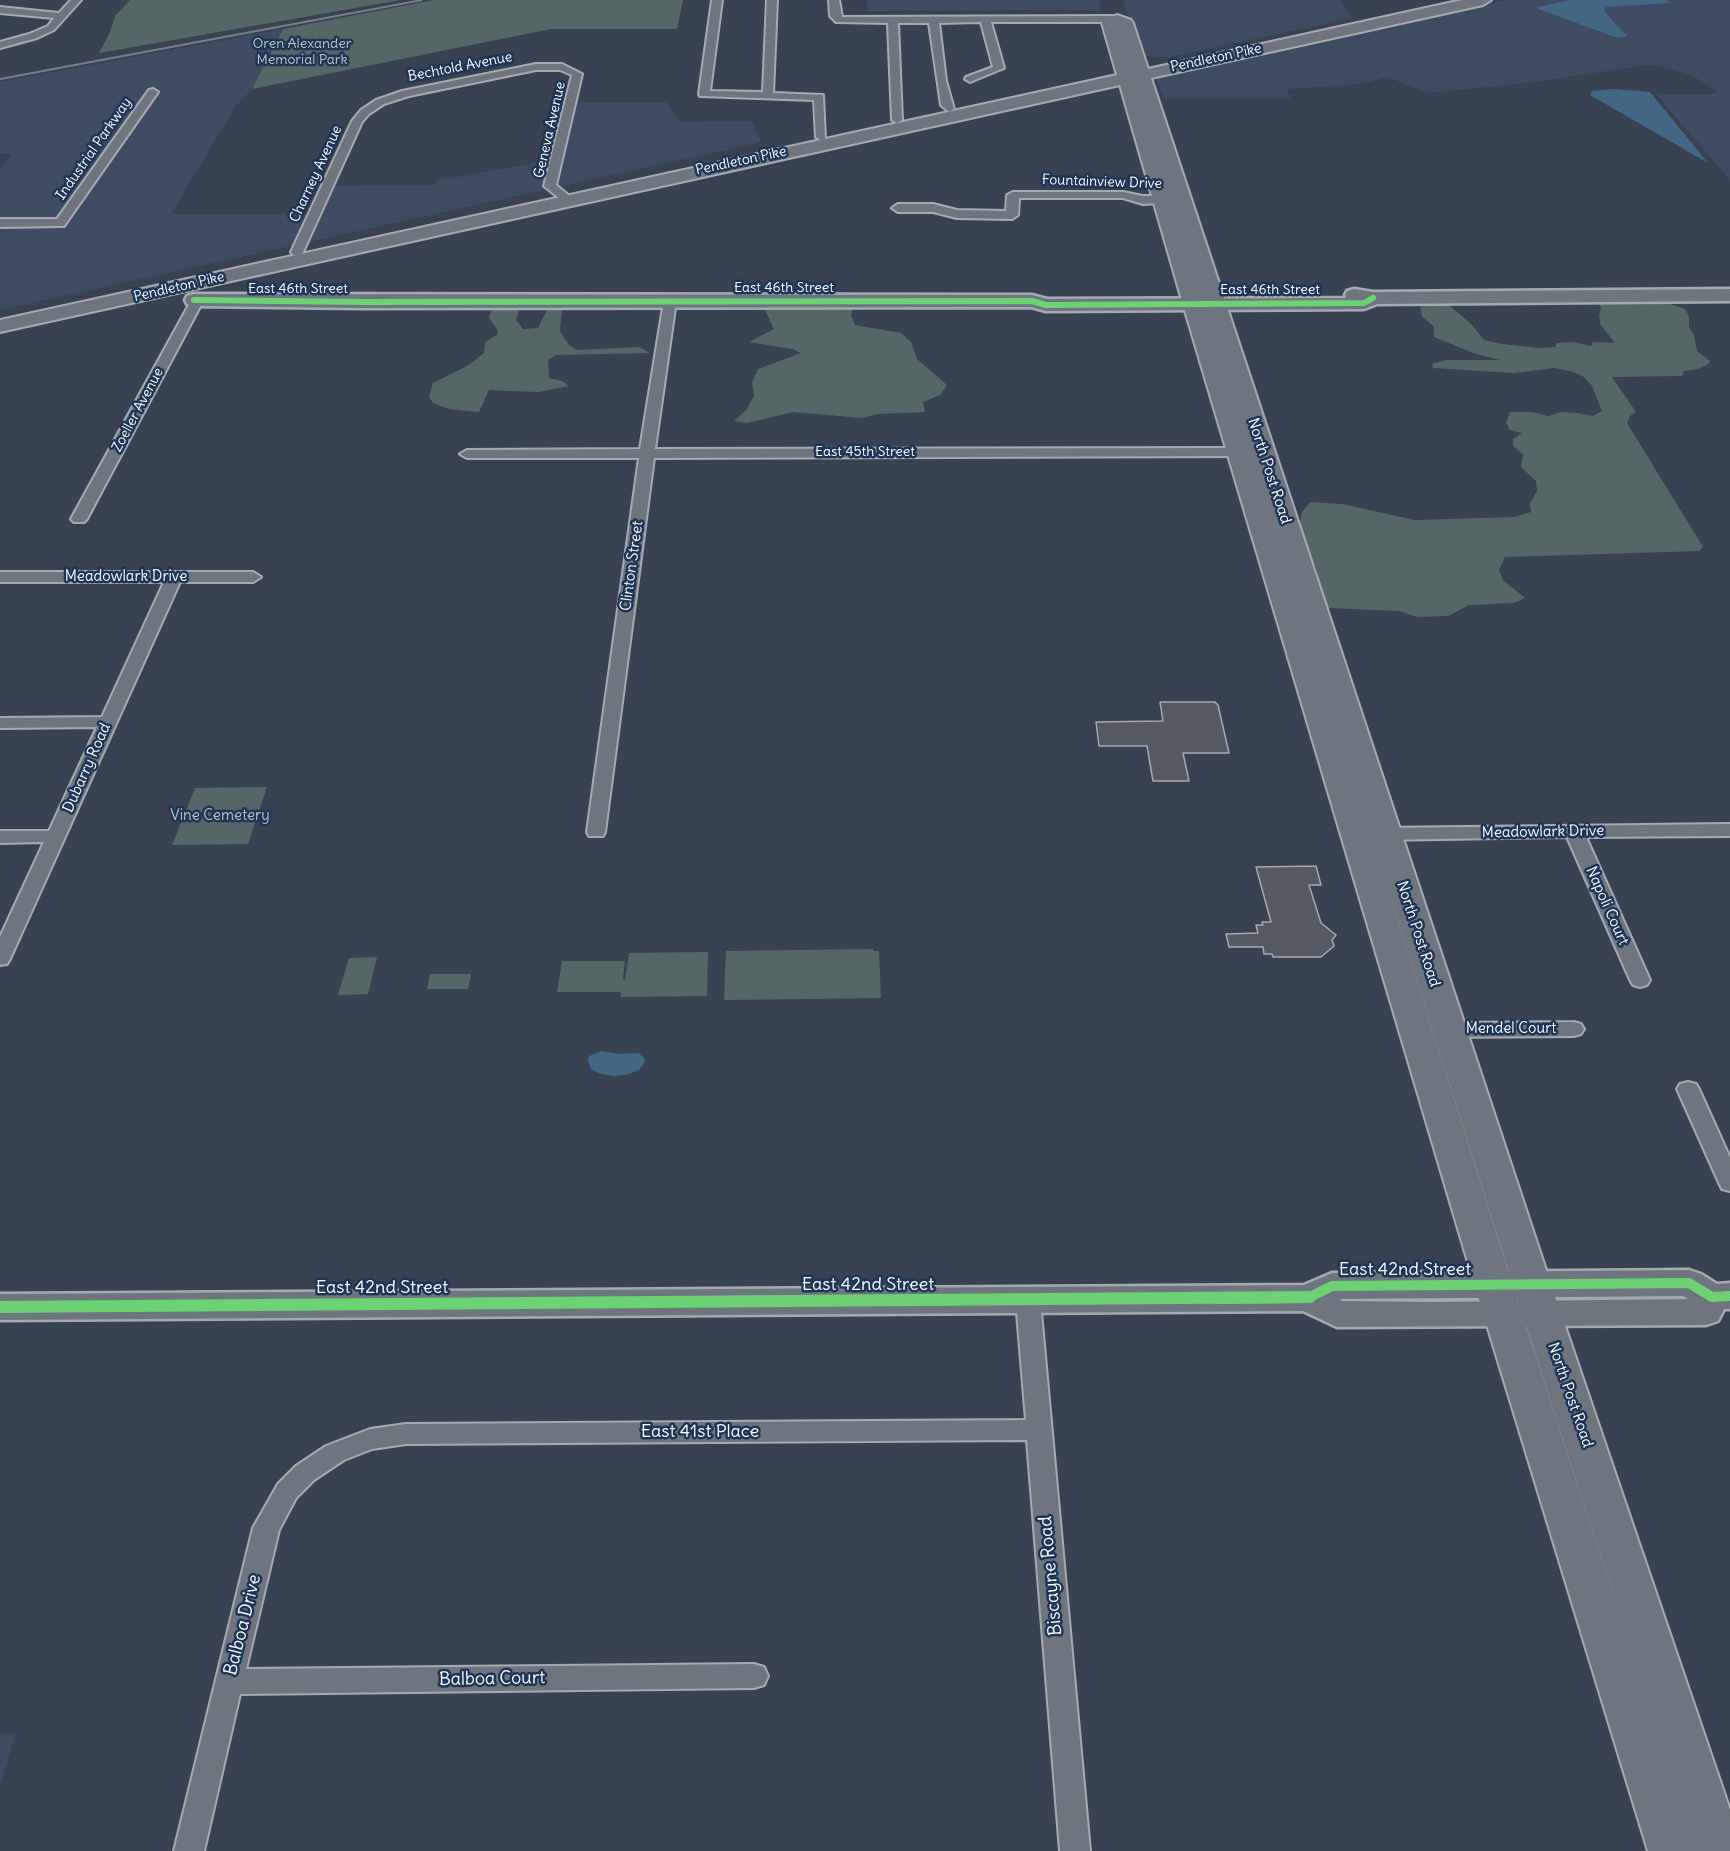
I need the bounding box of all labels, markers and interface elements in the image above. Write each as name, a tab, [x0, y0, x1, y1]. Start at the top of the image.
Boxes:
park label: Oren Alexander Memorial Park	[253, 36, 351, 68]
street label: Pendleton Pike	[1169, 40, 1263, 76]
street label: Bechtold Avenue	[406, 49, 514, 85]
street label: Geneva Avenue	[531, 80, 569, 180]
street label: Industrial Parkway	[52, 95, 136, 203]
street label: Charney Avenue	[286, 123, 346, 225]
street label: Pendleton Pike	[694, 143, 788, 179]
street label: Fountainview Drive	[1042, 172, 1162, 192]
street label: Pendleton Pike	[132, 268, 226, 306]
street label: East 46th Street	[734, 280, 834, 296]
street label: East 46th Street	[248, 281, 348, 297]
street label: East 46th Street	[1220, 282, 1320, 298]
street label: Zoeller Avenue	[109, 365, 167, 455]
street label: North Post Road	[1243, 416, 1295, 526]
street label: East 45th Street	[815, 444, 915, 460]
street label: Clinton Street	[617, 520, 647, 612]
street label: Meadowlark Drive	[65, 568, 187, 586]
street label: Dubarry Road	[59, 721, 115, 815]
park label: Vine Cemetery	[170, 807, 270, 825]
street label: Meadowlark Drive	[1482, 822, 1604, 842]
street label: Napoli Court	[1582, 864, 1632, 948]
street label: North Post Road	[1392, 879, 1444, 989]
street label: Mendel Court	[1466, 1020, 1556, 1038]
street label: East 42nd Street	[1339, 1259, 1471, 1281]
street label: East 42nd Street	[802, 1274, 934, 1296]
street label: East 42nd Street	[316, 1277, 448, 1299]
street label: North Post Road	[1544, 1340, 1596, 1450]
street label: East 41st Place	[641, 1421, 759, 1443]
street label: Biscayne Road	[1035, 1515, 1067, 1637]
street label: Balboa Drive	[220, 1572, 266, 1678]
street label: Balboa Court	[439, 1667, 545, 1691]

